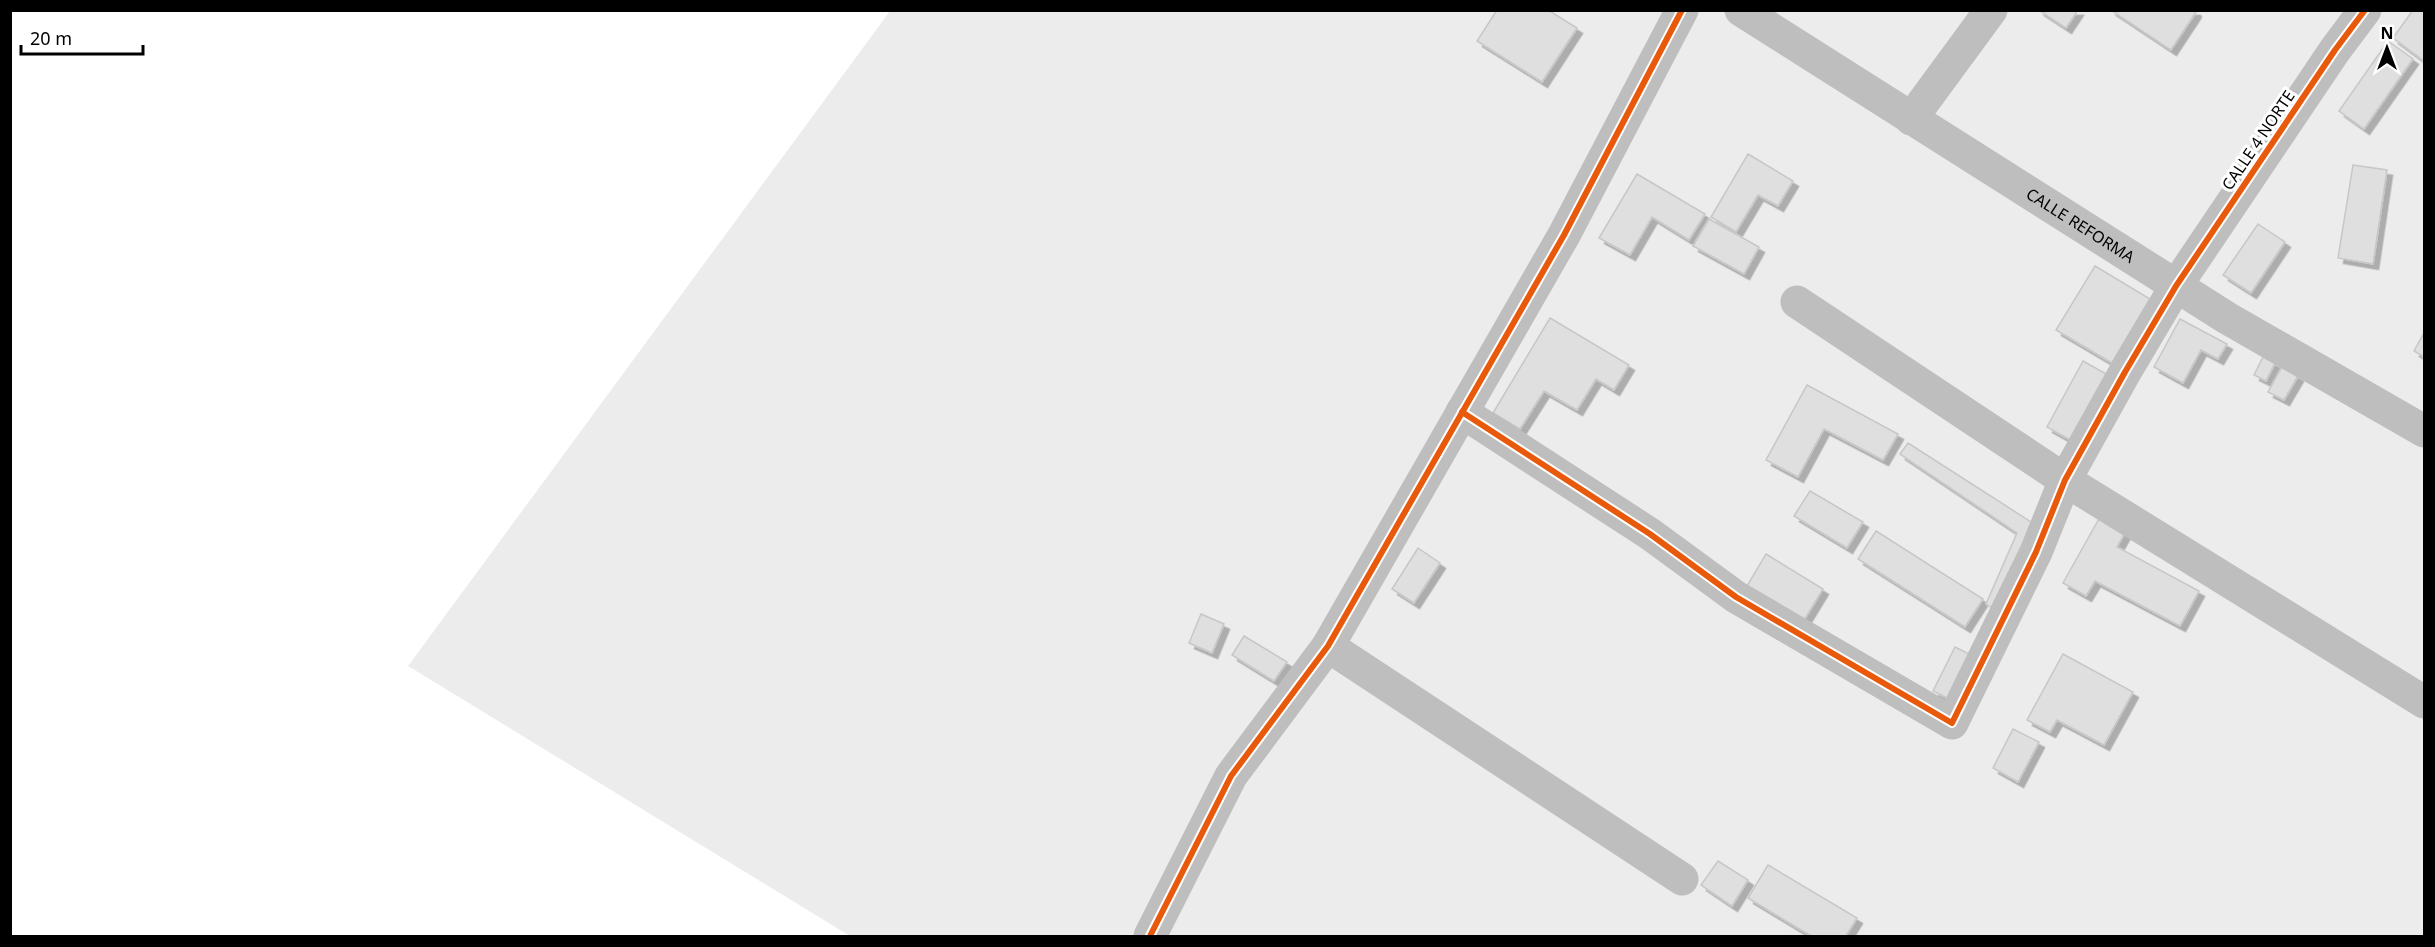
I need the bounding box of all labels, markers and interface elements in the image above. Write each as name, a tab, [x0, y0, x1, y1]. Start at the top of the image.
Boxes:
scale bar	[21, 18, 142, 56]
north arrow	[2357, 18, 2417, 78]
text: N	[2380, 22, 2394, 44]
text: 20 m	[30, 26, 72, 50]
street label: CALLE 4 NORTE	[2216, 86, 2300, 194]
street label: CALLE REFORMA	[2022, 183, 2140, 268]

